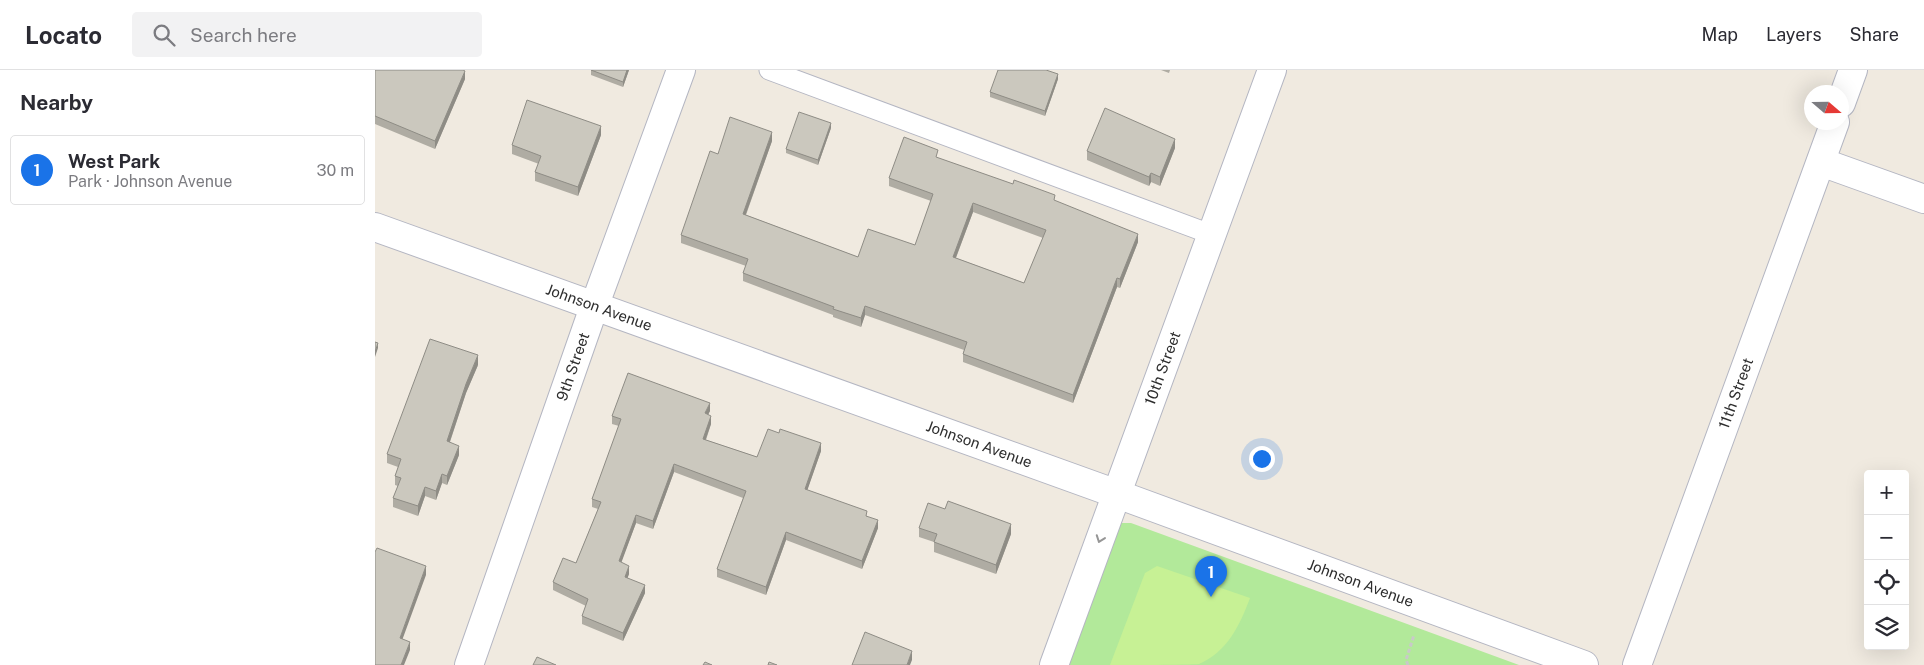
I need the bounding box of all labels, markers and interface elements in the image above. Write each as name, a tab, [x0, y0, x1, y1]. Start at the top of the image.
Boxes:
search box	[132, 12, 482, 57]
text: Locato	[25, 21, 102, 49]
icon: search	[150, 21, 178, 49]
text: Search here	[190, 24, 297, 46]
text: Map	[1702, 24, 1738, 45]
text: Layers	[1766, 24, 1822, 45]
text: Share	[1850, 24, 1899, 45]
north arrow	[1804, 85, 1849, 130]
text: Nearby	[20, 90, 93, 115]
text: West Park	[68, 150, 160, 172]
text: 1	[34, 161, 40, 180]
text: 30 m	[317, 161, 354, 180]
text: Park · Johnson Avenue	[68, 172, 232, 191]
street label: Johnson Avenue	[544, 280, 654, 334]
street label: 10th Street	[1141, 329, 1184, 407]
street label: 9th Street	[553, 330, 593, 403]
street label: 11th Street	[1715, 355, 1756, 431]
street label: Johnson Avenue	[924, 417, 1035, 471]
your location	[1249, 446, 1275, 472]
map controls	[1864, 470, 1909, 650]
button: +	[1864, 470, 1909, 515]
button: −	[1864, 515, 1909, 560]
one-way arrow	[1096, 535, 1106, 543]
pin: 1	[1195, 556, 1227, 597]
street label: Johnson Avenue	[1306, 556, 1416, 610]
button: locate	[1864, 560, 1909, 605]
button: layers	[1864, 605, 1909, 650]

